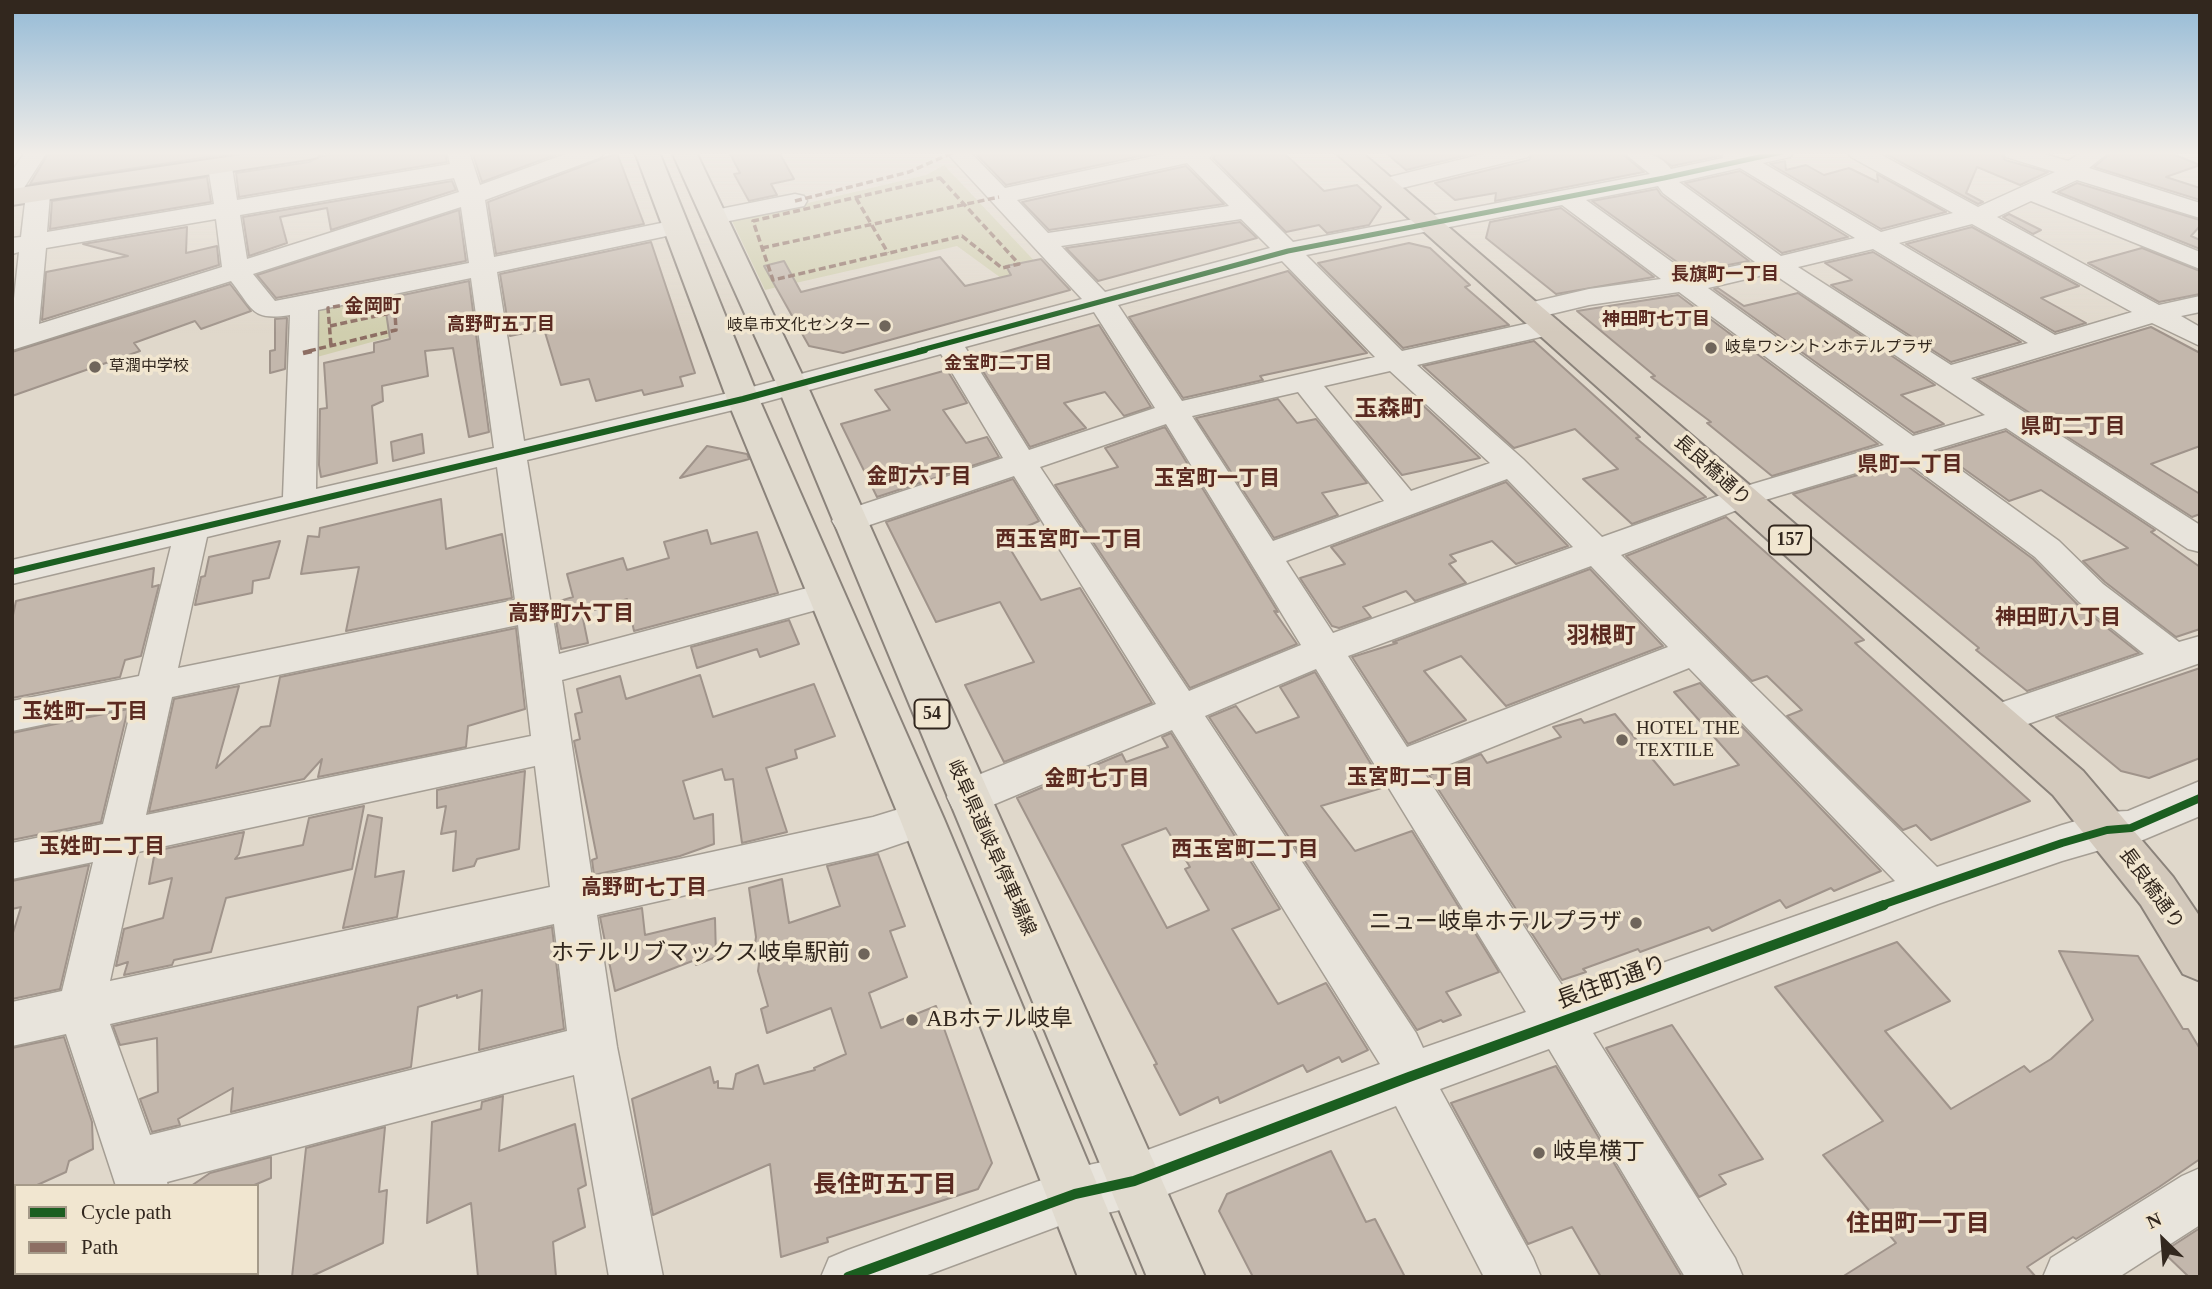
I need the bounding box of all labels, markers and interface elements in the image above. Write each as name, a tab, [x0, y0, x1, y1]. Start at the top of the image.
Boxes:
district label: 長旗町一丁目	[1671, 264, 1779, 286]
district label: 金岡町	[345, 296, 401, 318]
district label: 神田町七丁目	[1602, 309, 1710, 331]
district label: 高野町五丁目	[447, 314, 555, 336]
place label: 岐阜市文化センター	[727, 316, 871, 336]
marker: 岐阜市文化センター	[877, 318, 893, 334]
place label: 岐阜ワシントンホテルプラザ	[1725, 338, 1933, 358]
marker: 岐阜ワシントンホテルプラザ	[1703, 340, 1719, 356]
district label: 金宝町二丁目	[944, 353, 1052, 375]
place label: 草潤中学校	[109, 357, 189, 377]
marker: 草潤中学校	[87, 359, 103, 375]
district label: 玉森町	[1355, 396, 1423, 424]
district label: 県町二丁目	[2021, 415, 2125, 441]
street label: 長良橋通り	[1669, 431, 1755, 511]
district label: 県町一丁目	[1858, 453, 1962, 479]
district label: 金町六丁目	[867, 465, 971, 491]
district label: 玉宮町一丁目	[1154, 467, 1280, 493]
road number: 157	[1769, 526, 1811, 554]
district label: 西玉宮町一丁目	[996, 528, 1142, 554]
district label: 高野町六丁目	[508, 602, 634, 628]
district label: 神田町八丁目	[1995, 606, 2121, 632]
district label: 羽根町	[1567, 623, 1635, 651]
district label: 玉姓町一丁目	[22, 700, 148, 726]
road number: 54	[914, 700, 950, 728]
place label: HOTEL THE TEXTILE	[1636, 718, 1740, 762]
marker: HOTEL THE TEXTILE	[1614, 732, 1630, 748]
street label: 岐阜県道岐阜停車場線	[942, 757, 1040, 939]
district label: 玉宮町二丁目	[1347, 766, 1473, 792]
district label: 金町七丁目	[1045, 767, 1149, 793]
district label: 玉姓町二丁目	[39, 835, 165, 861]
district label: 西玉宮町二丁目	[1172, 838, 1318, 864]
street label: 長良橋通り	[2114, 844, 2188, 934]
district label: 高野町七丁目	[581, 876, 707, 902]
place label: ニュー岐阜ホテルプラザ	[1369, 909, 1622, 937]
marker: ニュー岐阜ホテルプラザ	[1628, 915, 1644, 931]
place label: ホテルリブマックス岐阜駅前	[551, 940, 850, 968]
marker: ホテルリブマックス岐阜駅前	[856, 946, 872, 962]
street label: 長住町通り	[1553, 950, 1671, 1016]
place label: ABホテル岐阜	[926, 1006, 1073, 1034]
marker: ABホテル岐阜	[904, 1012, 920, 1028]
place label: 岐阜横丁	[1553, 1139, 1645, 1167]
marker: 岐阜横丁	[1531, 1145, 1547, 1161]
district label: 長住町五丁目	[813, 1172, 957, 1200]
legend	[14, 1184, 259, 1275]
text: Cycle path	[81, 1200, 171, 1224]
north arrow	[2128, 1205, 2198, 1275]
text: N	[2143, 1208, 2165, 1233]
district label: 住田町一丁目	[1846, 1211, 1990, 1239]
text: Path	[81, 1235, 118, 1259]

